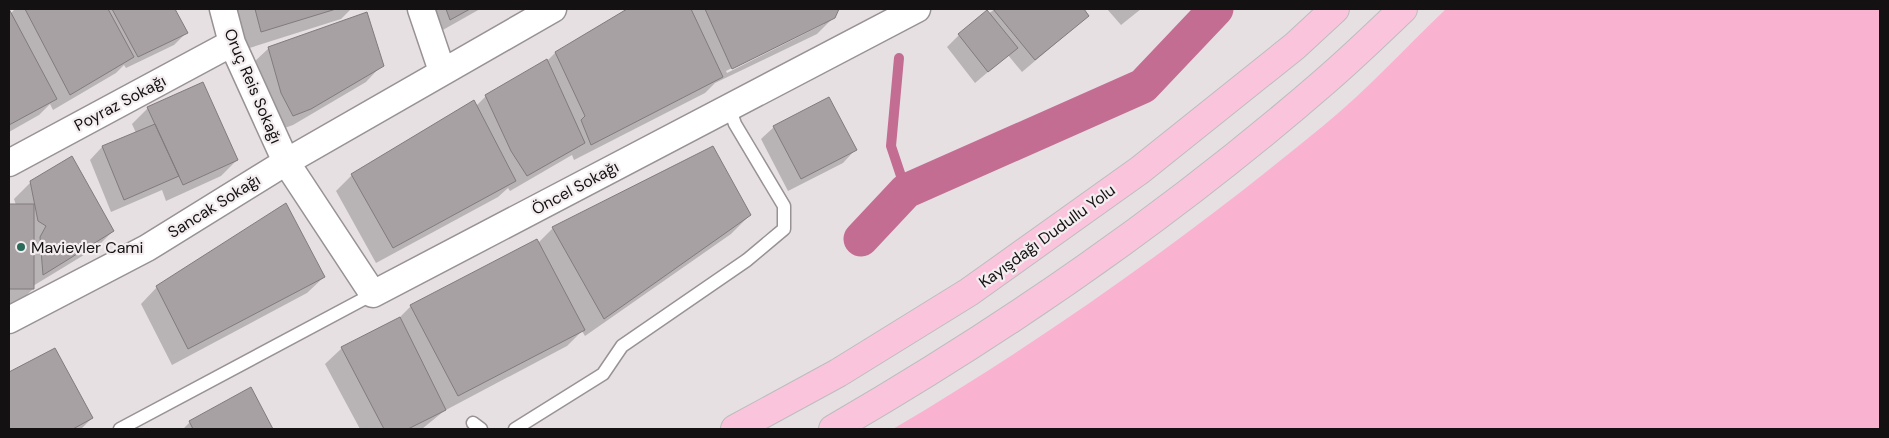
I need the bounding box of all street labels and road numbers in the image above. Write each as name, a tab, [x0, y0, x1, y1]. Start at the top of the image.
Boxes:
street label: Oruç Reis Sokağı	[219, 25, 287, 147]
street label: Poyraz Sokağı	[71, 70, 169, 136]
street label: Öncel Sokağı	[528, 156, 622, 220]
street label: Sancak Sokağı	[164, 169, 264, 243]
street label: Kayışdağı Dudullu Yolu	[975, 179, 1119, 293]

